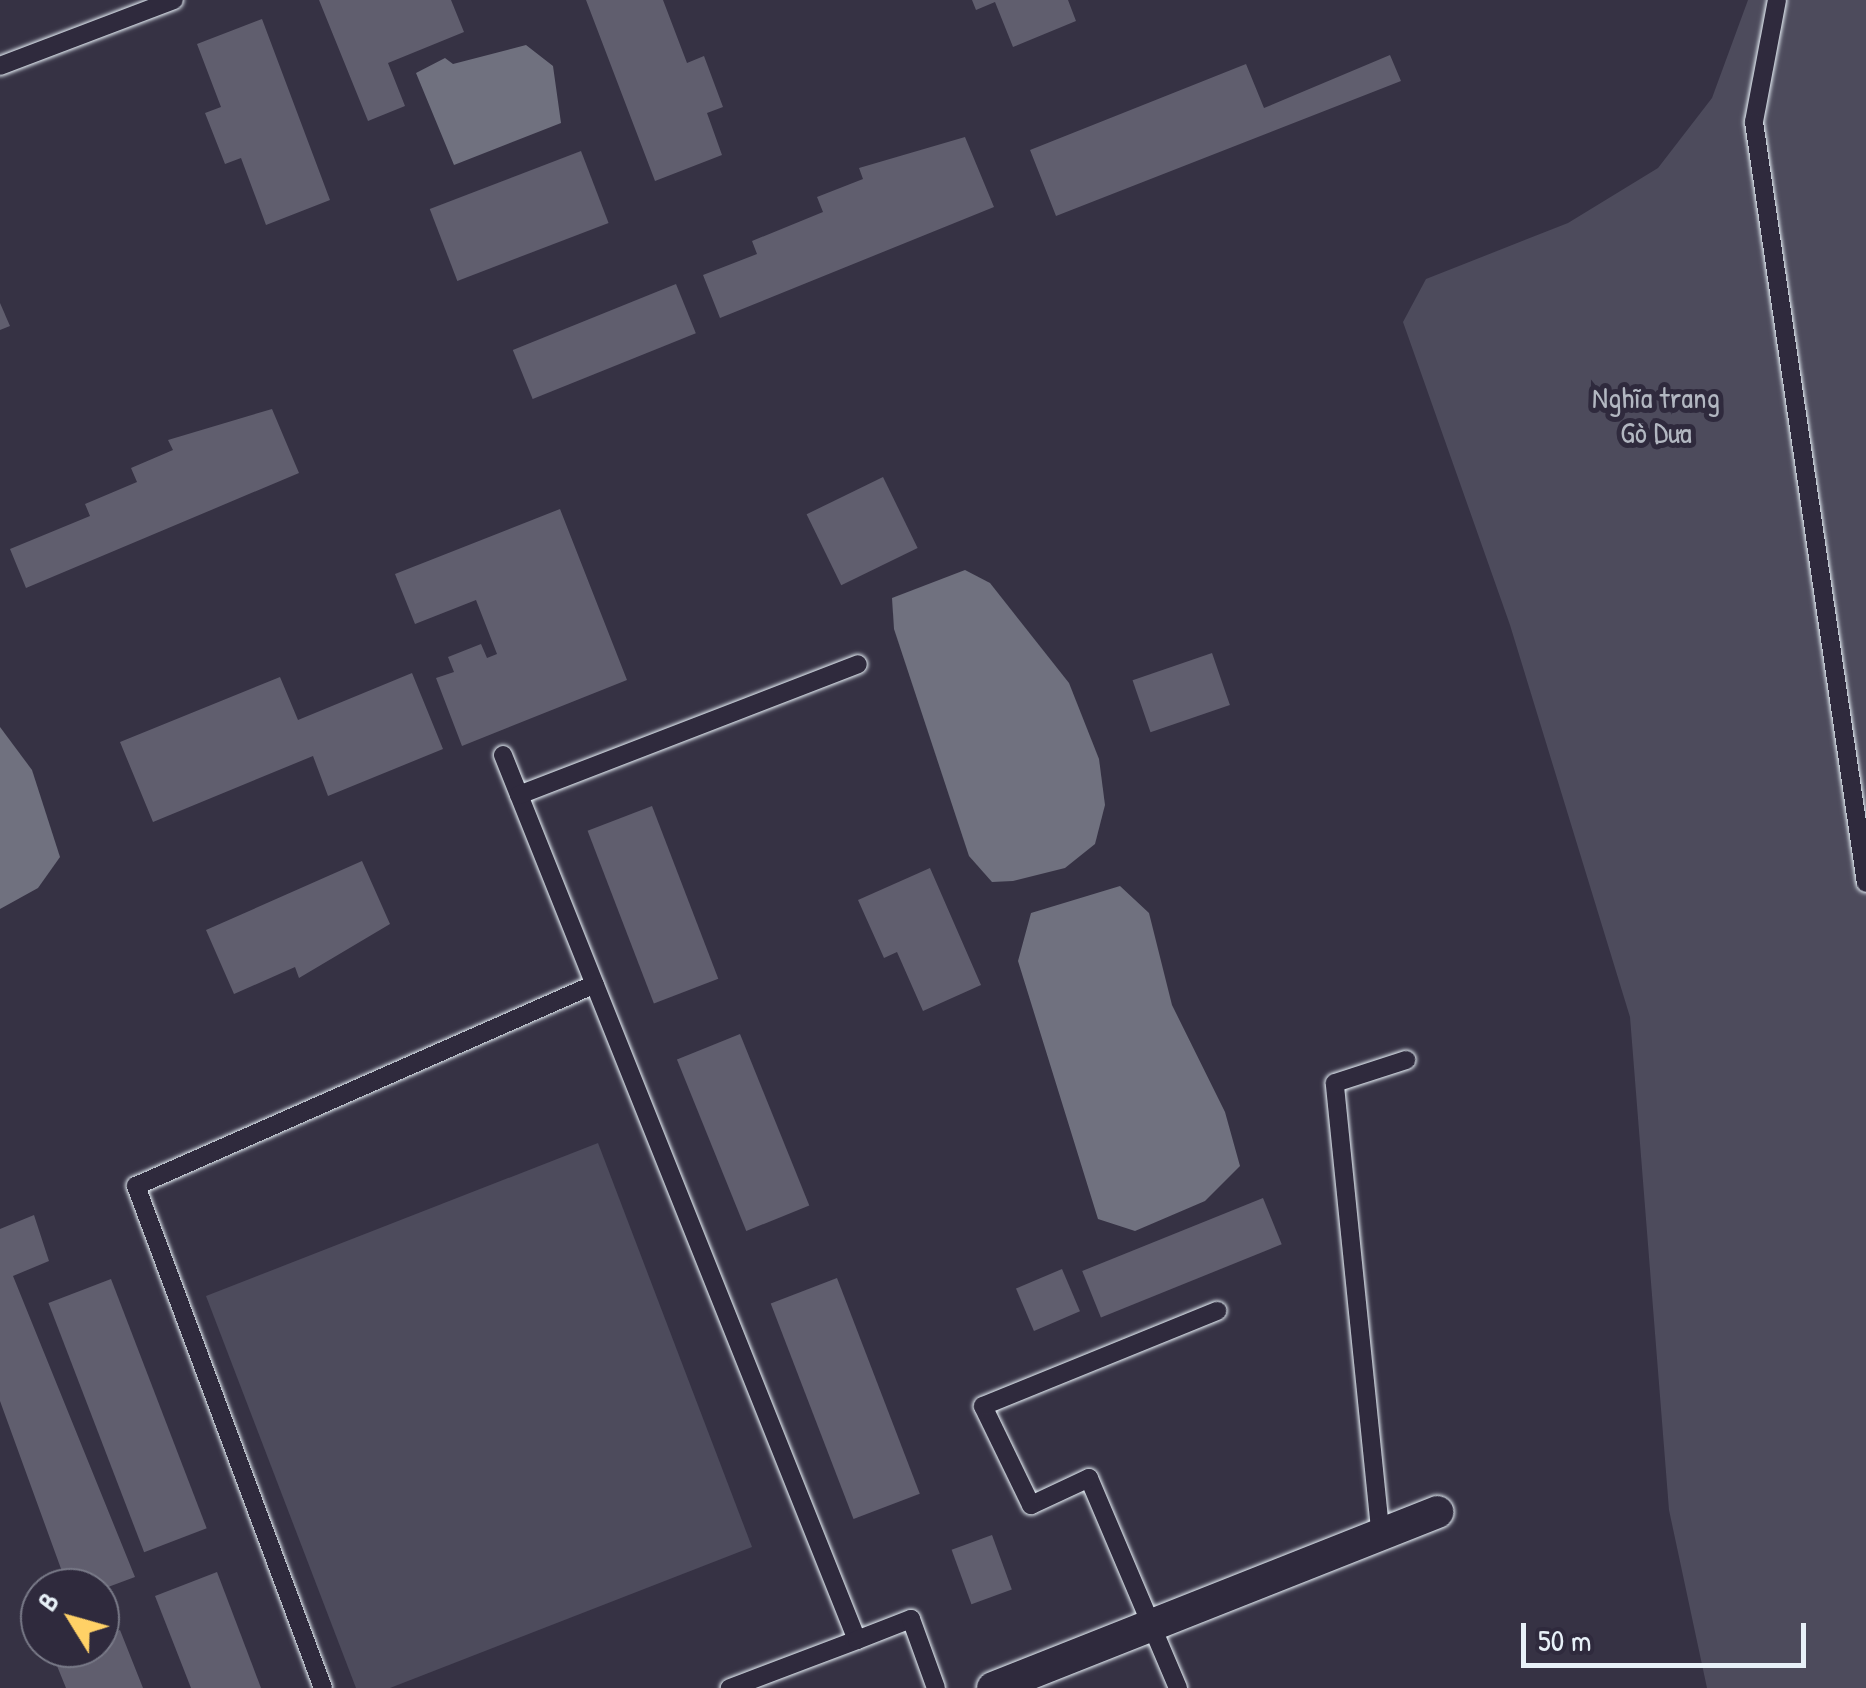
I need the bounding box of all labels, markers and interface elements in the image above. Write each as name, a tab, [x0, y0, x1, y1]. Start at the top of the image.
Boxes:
park label: Nghĩa trang Gò Dưa	[1592, 379, 1720, 450]
north arrow	[20, 1568, 120, 1668]
text: B	[28, 1584, 67, 1618]
scale bar	[1526, 1603, 1811, 1665]
text: 50 m	[1538, 1620, 1591, 1660]

